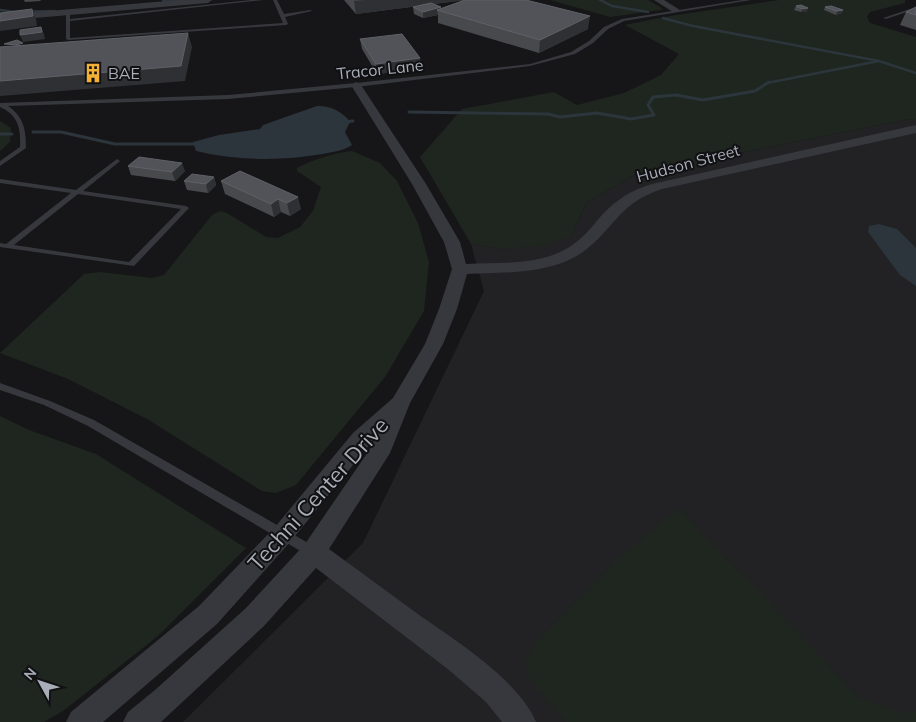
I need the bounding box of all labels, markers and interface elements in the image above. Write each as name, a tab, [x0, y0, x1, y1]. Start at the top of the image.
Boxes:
street label: Tracor Lane	[336, 55, 424, 83]
building icon: BAE	[82, 62, 104, 84]
place label: BAE	[108, 63, 140, 83]
street label: Hudson Street	[634, 140, 742, 186]
street label: Techni Center Drive	[242, 412, 394, 576]
north arrow	[15, 657, 65, 707]
text: N	[20, 664, 40, 683]

